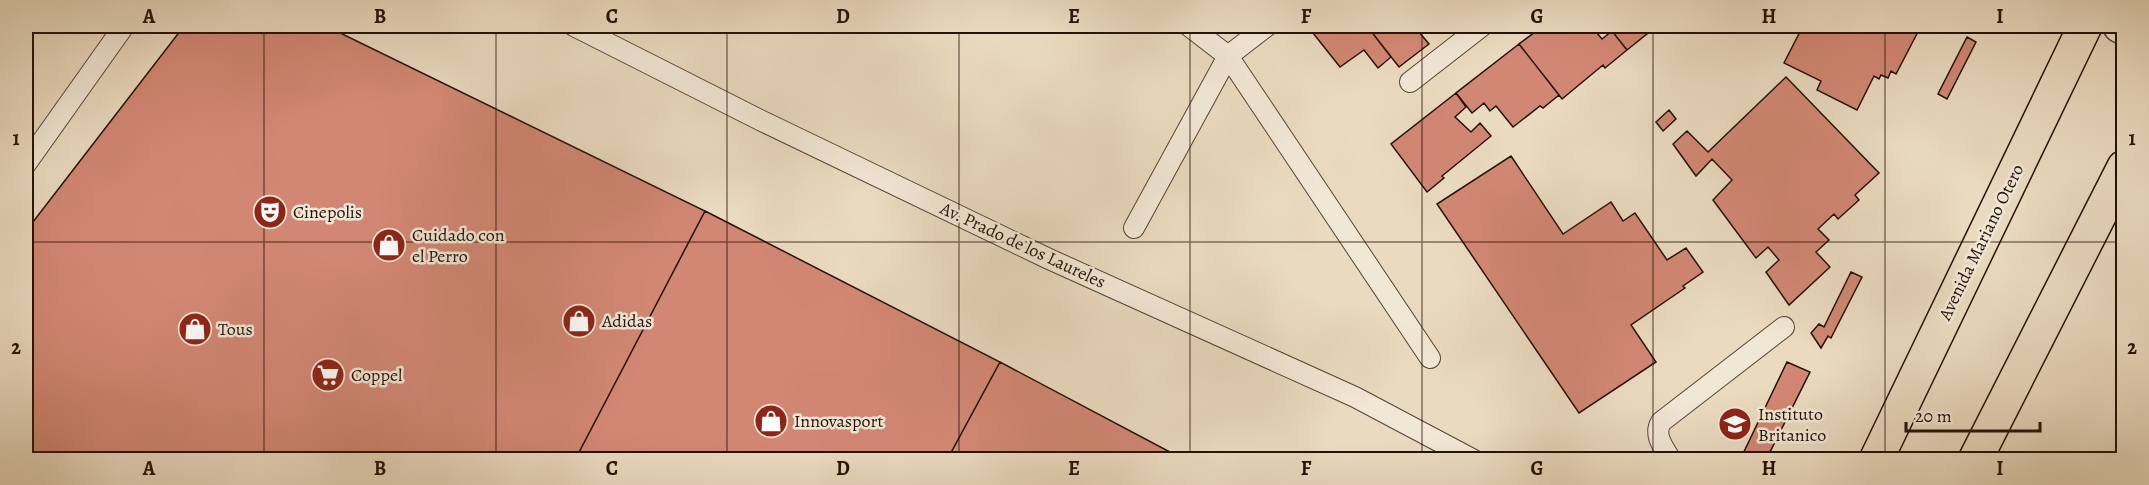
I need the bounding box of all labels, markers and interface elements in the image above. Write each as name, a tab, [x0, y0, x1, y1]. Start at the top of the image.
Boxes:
text: A	[142, 3, 156, 30]
text: B	[374, 3, 386, 30]
text: C	[606, 3, 618, 30]
text: D	[836, 3, 850, 30]
text: E	[1068, 3, 1080, 30]
text: F	[1301, 3, 1312, 30]
text: G	[1530, 3, 1544, 30]
text: H	[1762, 3, 1777, 30]
text: I	[1996, 3, 2004, 30]
text: 1	[12, 125, 20, 152]
text: 1	[2128, 125, 2136, 152]
street label: Avenida Mariano Otero	[1932, 160, 2029, 325]
theatre icon: Cinepolis	[252, 194, 288, 230]
street label: Av. Prado de los Laureles	[936, 196, 1110, 294]
place label: Cinepolis	[293, 200, 362, 224]
place label: Cuidado con el Perro	[412, 223, 505, 268]
shop icon: Cuidado con el Perro	[371, 227, 407, 263]
shop icon: Adidas	[561, 303, 597, 339]
place label: Adidas	[601, 309, 652, 333]
shop icon: Tous	[177, 311, 213, 347]
place label: Tous	[218, 317, 253, 341]
text: 2	[11, 334, 21, 361]
text: 2	[2127, 334, 2137, 361]
supermarket icon: Coppel	[310, 357, 346, 393]
place label: Coppel	[351, 363, 403, 387]
scale bar	[1906, 395, 2040, 433]
place label: Instituto Britanico	[1758, 402, 1826, 447]
shop icon: Innovasport	[753, 403, 789, 439]
text: 20 m	[1915, 404, 1952, 428]
school or university icon: Instituto Britanico	[1717, 406, 1753, 442]
place label: Innovasport	[794, 409, 883, 433]
text: A	[142, 455, 156, 482]
text: B	[374, 455, 386, 482]
text: C	[606, 455, 618, 482]
text: D	[836, 455, 850, 482]
text: E	[1068, 455, 1080, 482]
text: F	[1301, 455, 1312, 482]
text: G	[1530, 455, 1544, 482]
text: H	[1762, 455, 1777, 482]
text: I	[1996, 455, 2004, 482]

